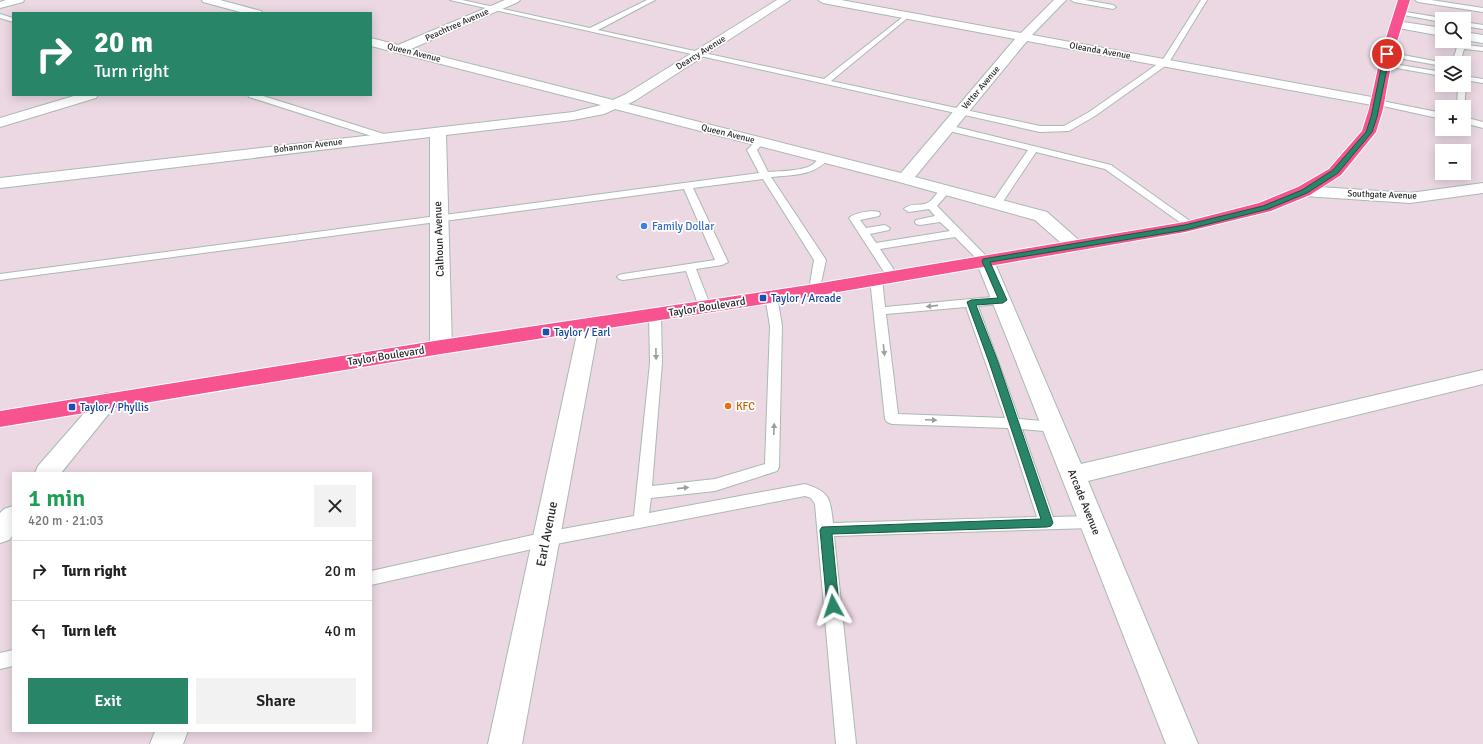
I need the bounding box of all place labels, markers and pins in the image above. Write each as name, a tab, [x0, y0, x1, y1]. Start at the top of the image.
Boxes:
pin	[1370, 37, 1404, 71]
place label: Family Dollar	[652, 220, 714, 233]
marker: Family Dollar	[639, 221, 649, 231]
place label: Taylor / Arcade	[771, 292, 841, 305]
marker: Taylor / Arcade	[758, 293, 768, 303]
place label: Taylor / Earl	[554, 326, 611, 339]
marker: Taylor / Earl	[541, 327, 551, 337]
place label: KFC	[736, 400, 755, 413]
place label: Taylor / Phyllis	[80, 401, 149, 414]
marker: KFC	[723, 401, 733, 411]
marker: Taylor / Phyllis	[67, 402, 77, 412]

